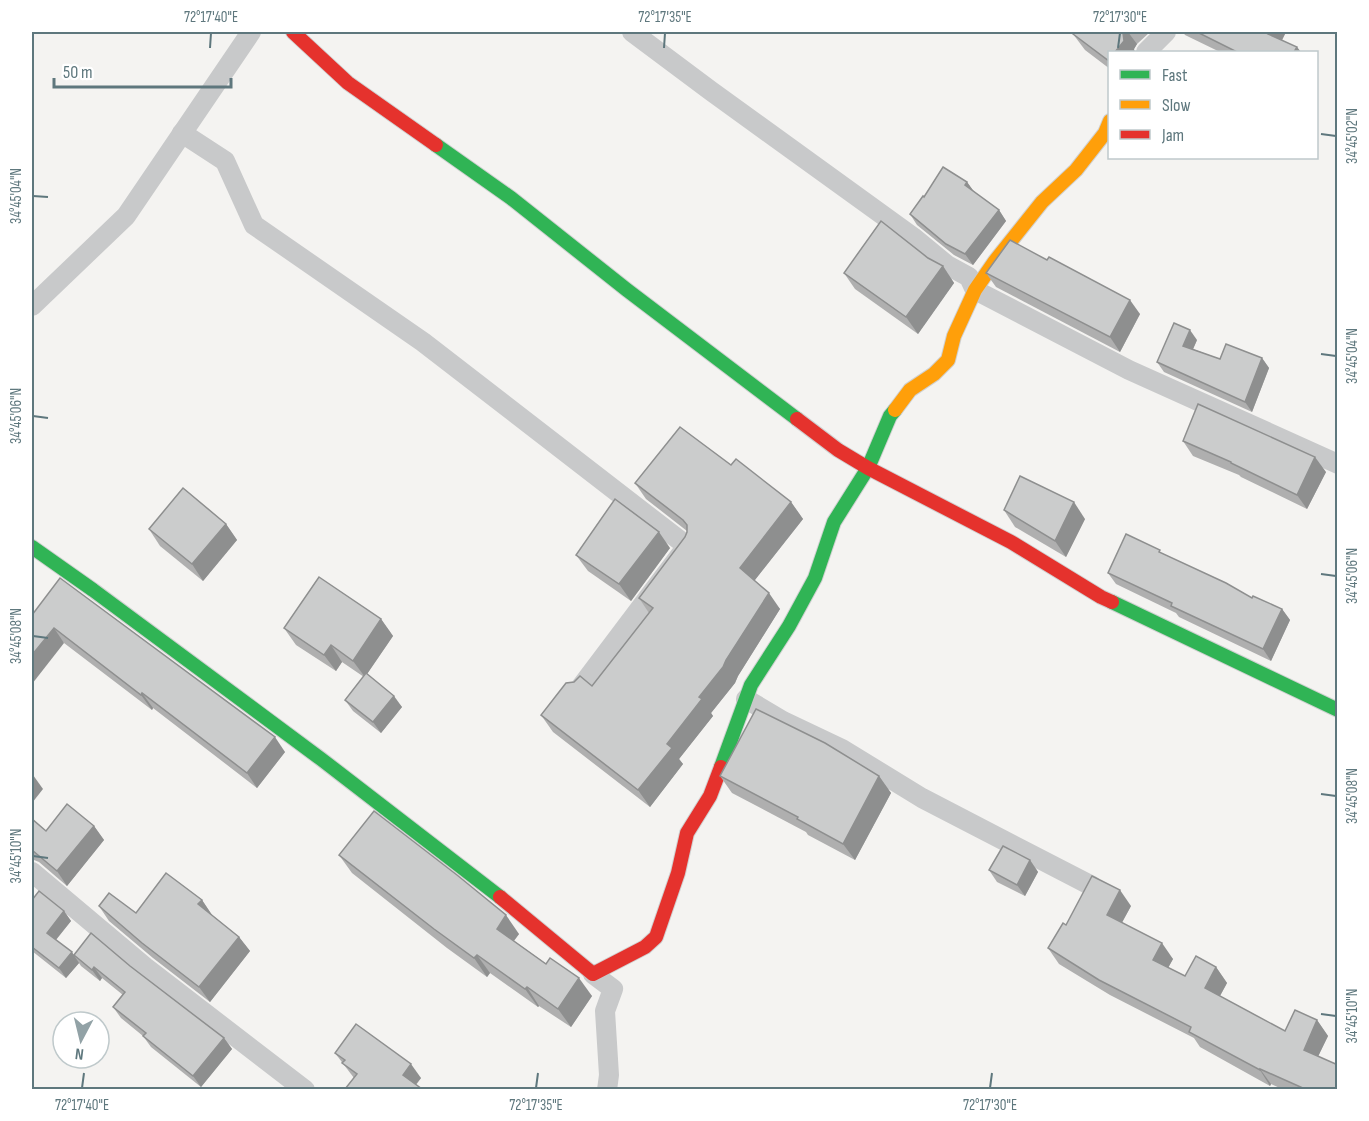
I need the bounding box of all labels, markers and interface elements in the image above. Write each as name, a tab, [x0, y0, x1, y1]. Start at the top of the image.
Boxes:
text: 72°17'40"E	[184, 8, 238, 27]
text: 72°17'35"E	[638, 8, 692, 27]
text: 72°17'30"E	[1093, 8, 1147, 27]
scale bar	[54, 51, 231, 89]
legend	[1108, 51, 1318, 159]
text: 50 m	[63, 62, 93, 83]
text: Fast	[1162, 65, 1188, 86]
text: Slow	[1162, 95, 1191, 116]
text: 34°45'02"N	[1343, 108, 1362, 164]
text: Jam	[1161, 125, 1184, 146]
text: 34°45'04"N	[7, 168, 26, 224]
text: 34°45'04"N	[1343, 328, 1362, 384]
text: 34°45'06"N	[7, 388, 26, 444]
text: 34°45'06"N	[1343, 548, 1362, 604]
text: 34°45'08"N	[7, 608, 26, 664]
text: 34°45'08"N	[1343, 768, 1362, 824]
text: 34°45'10"N	[7, 829, 26, 883]
text: 34°45'10"N	[1343, 989, 1362, 1043]
north arrow	[51, 1010, 111, 1070]
text: N	[74, 1043, 85, 1063]
text: 72°17'40"E	[55, 1096, 109, 1115]
text: 72°17'35"E	[509, 1096, 563, 1115]
text: 72°17'30"E	[963, 1096, 1017, 1115]

